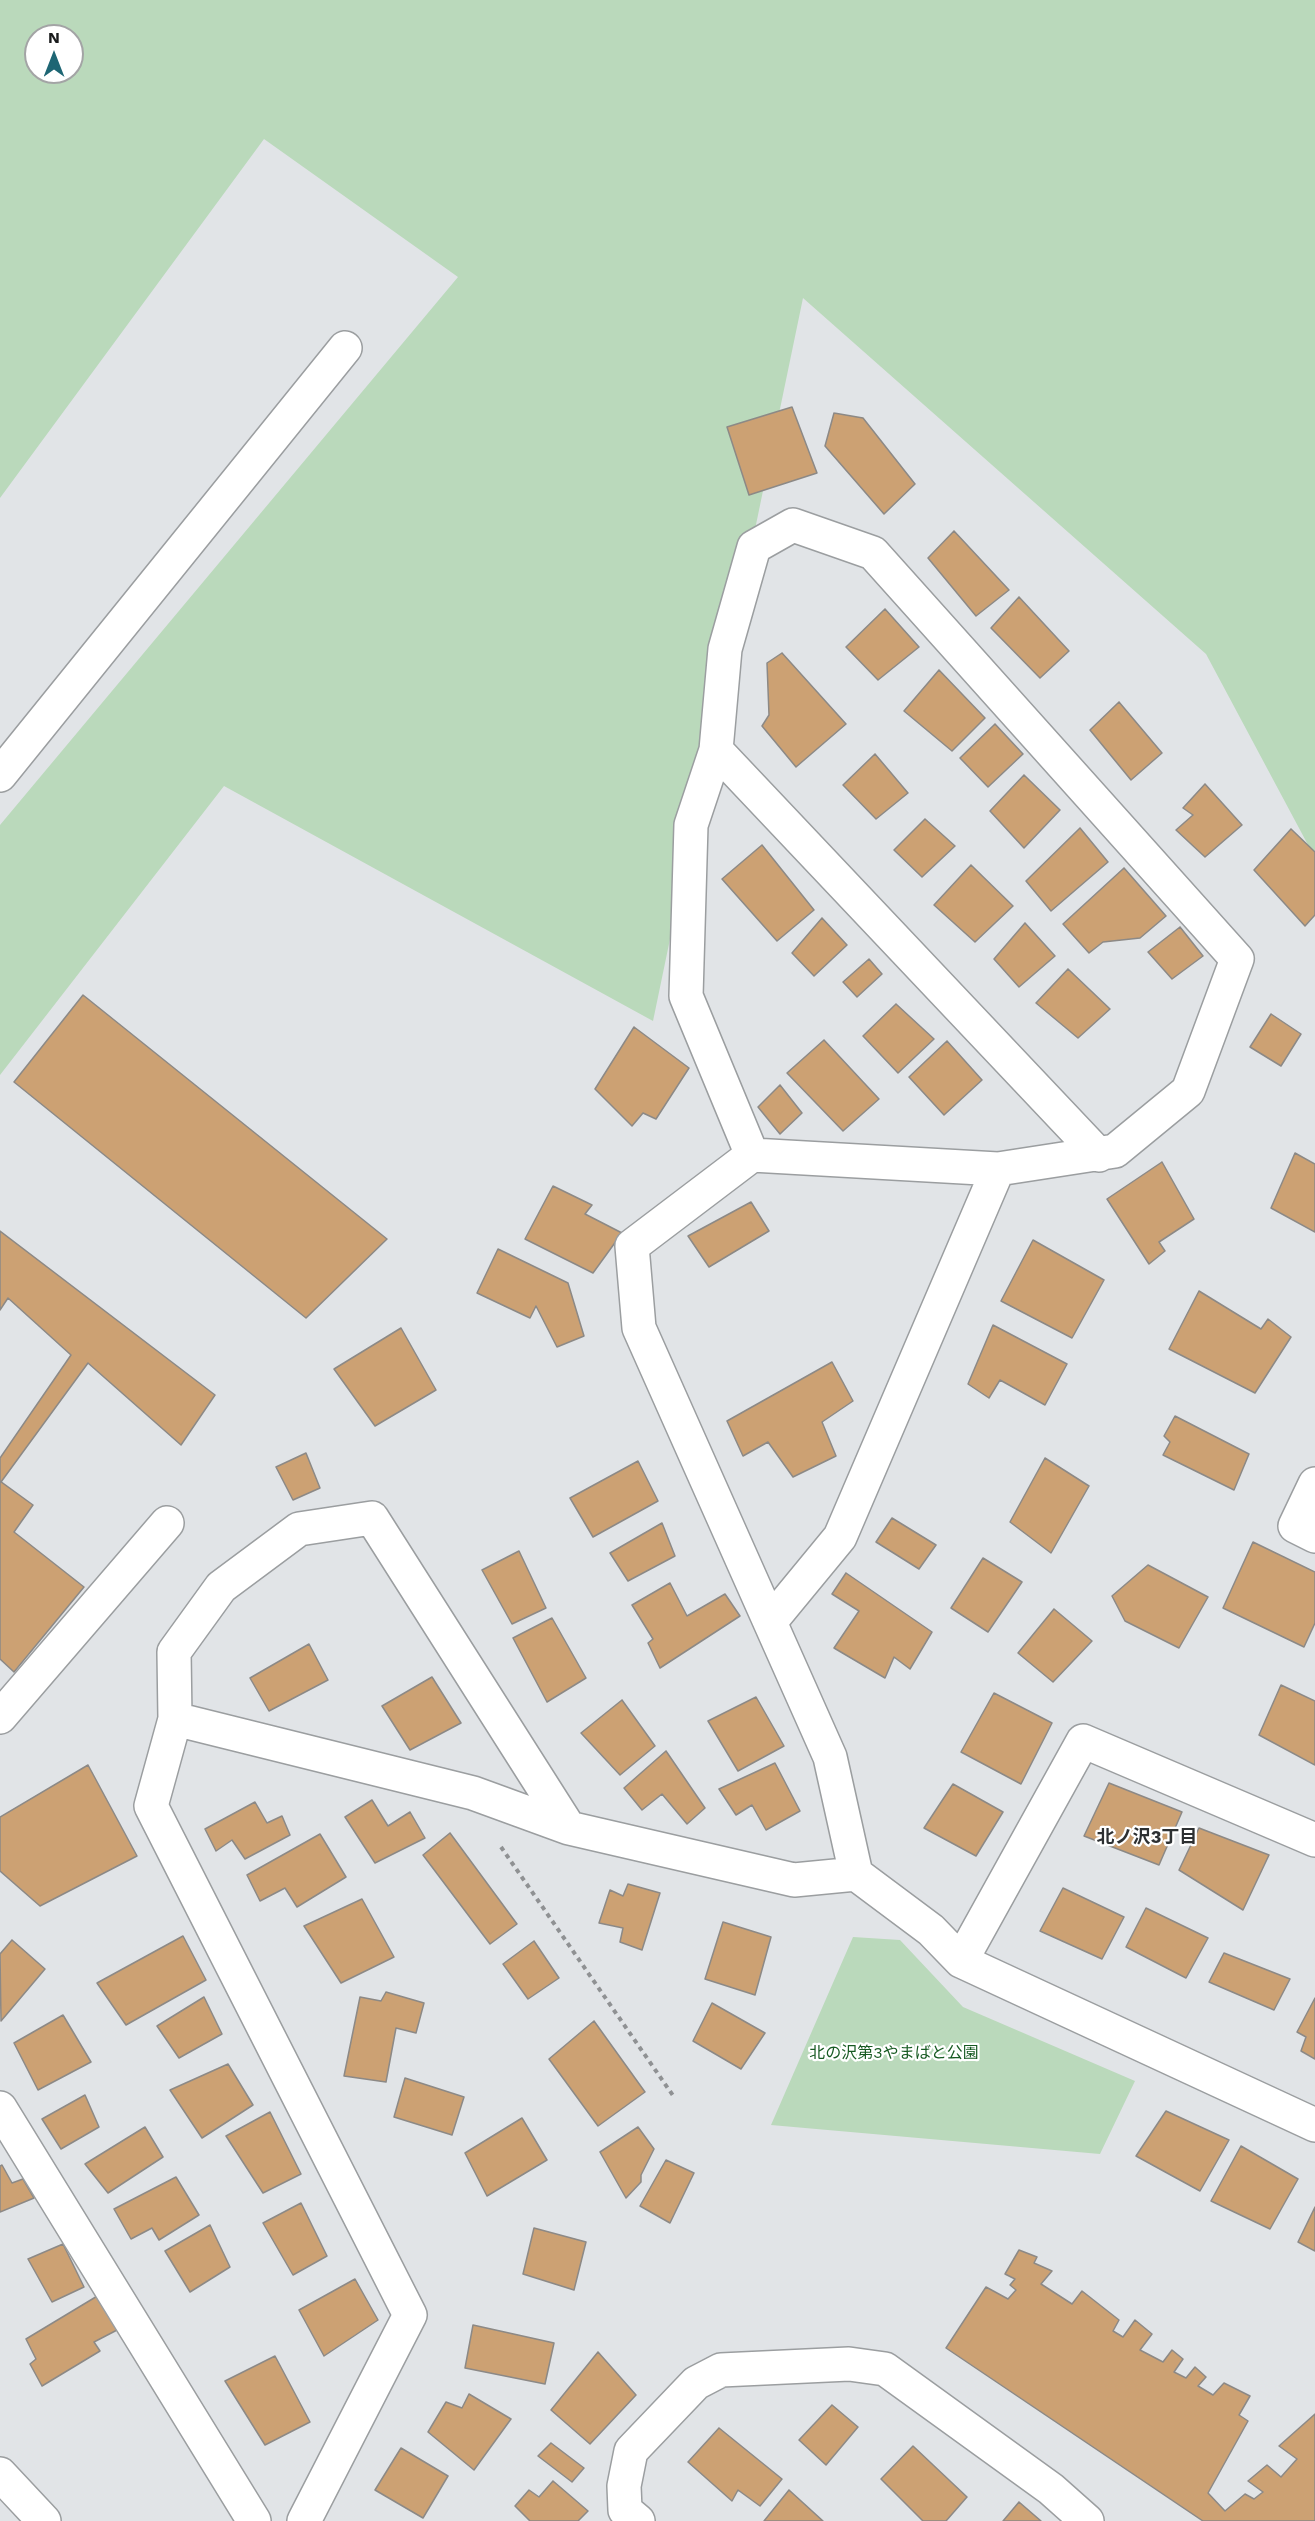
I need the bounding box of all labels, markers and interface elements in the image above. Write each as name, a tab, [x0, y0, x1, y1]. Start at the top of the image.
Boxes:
north arrow	[24, 24, 84, 84]
text: N	[48, 28, 60, 47]
district label: 北ノ沢3丁目	[1097, 1827, 1197, 1849]
park label: 北の沢第3やまばと公園	[809, 2043, 979, 2063]

